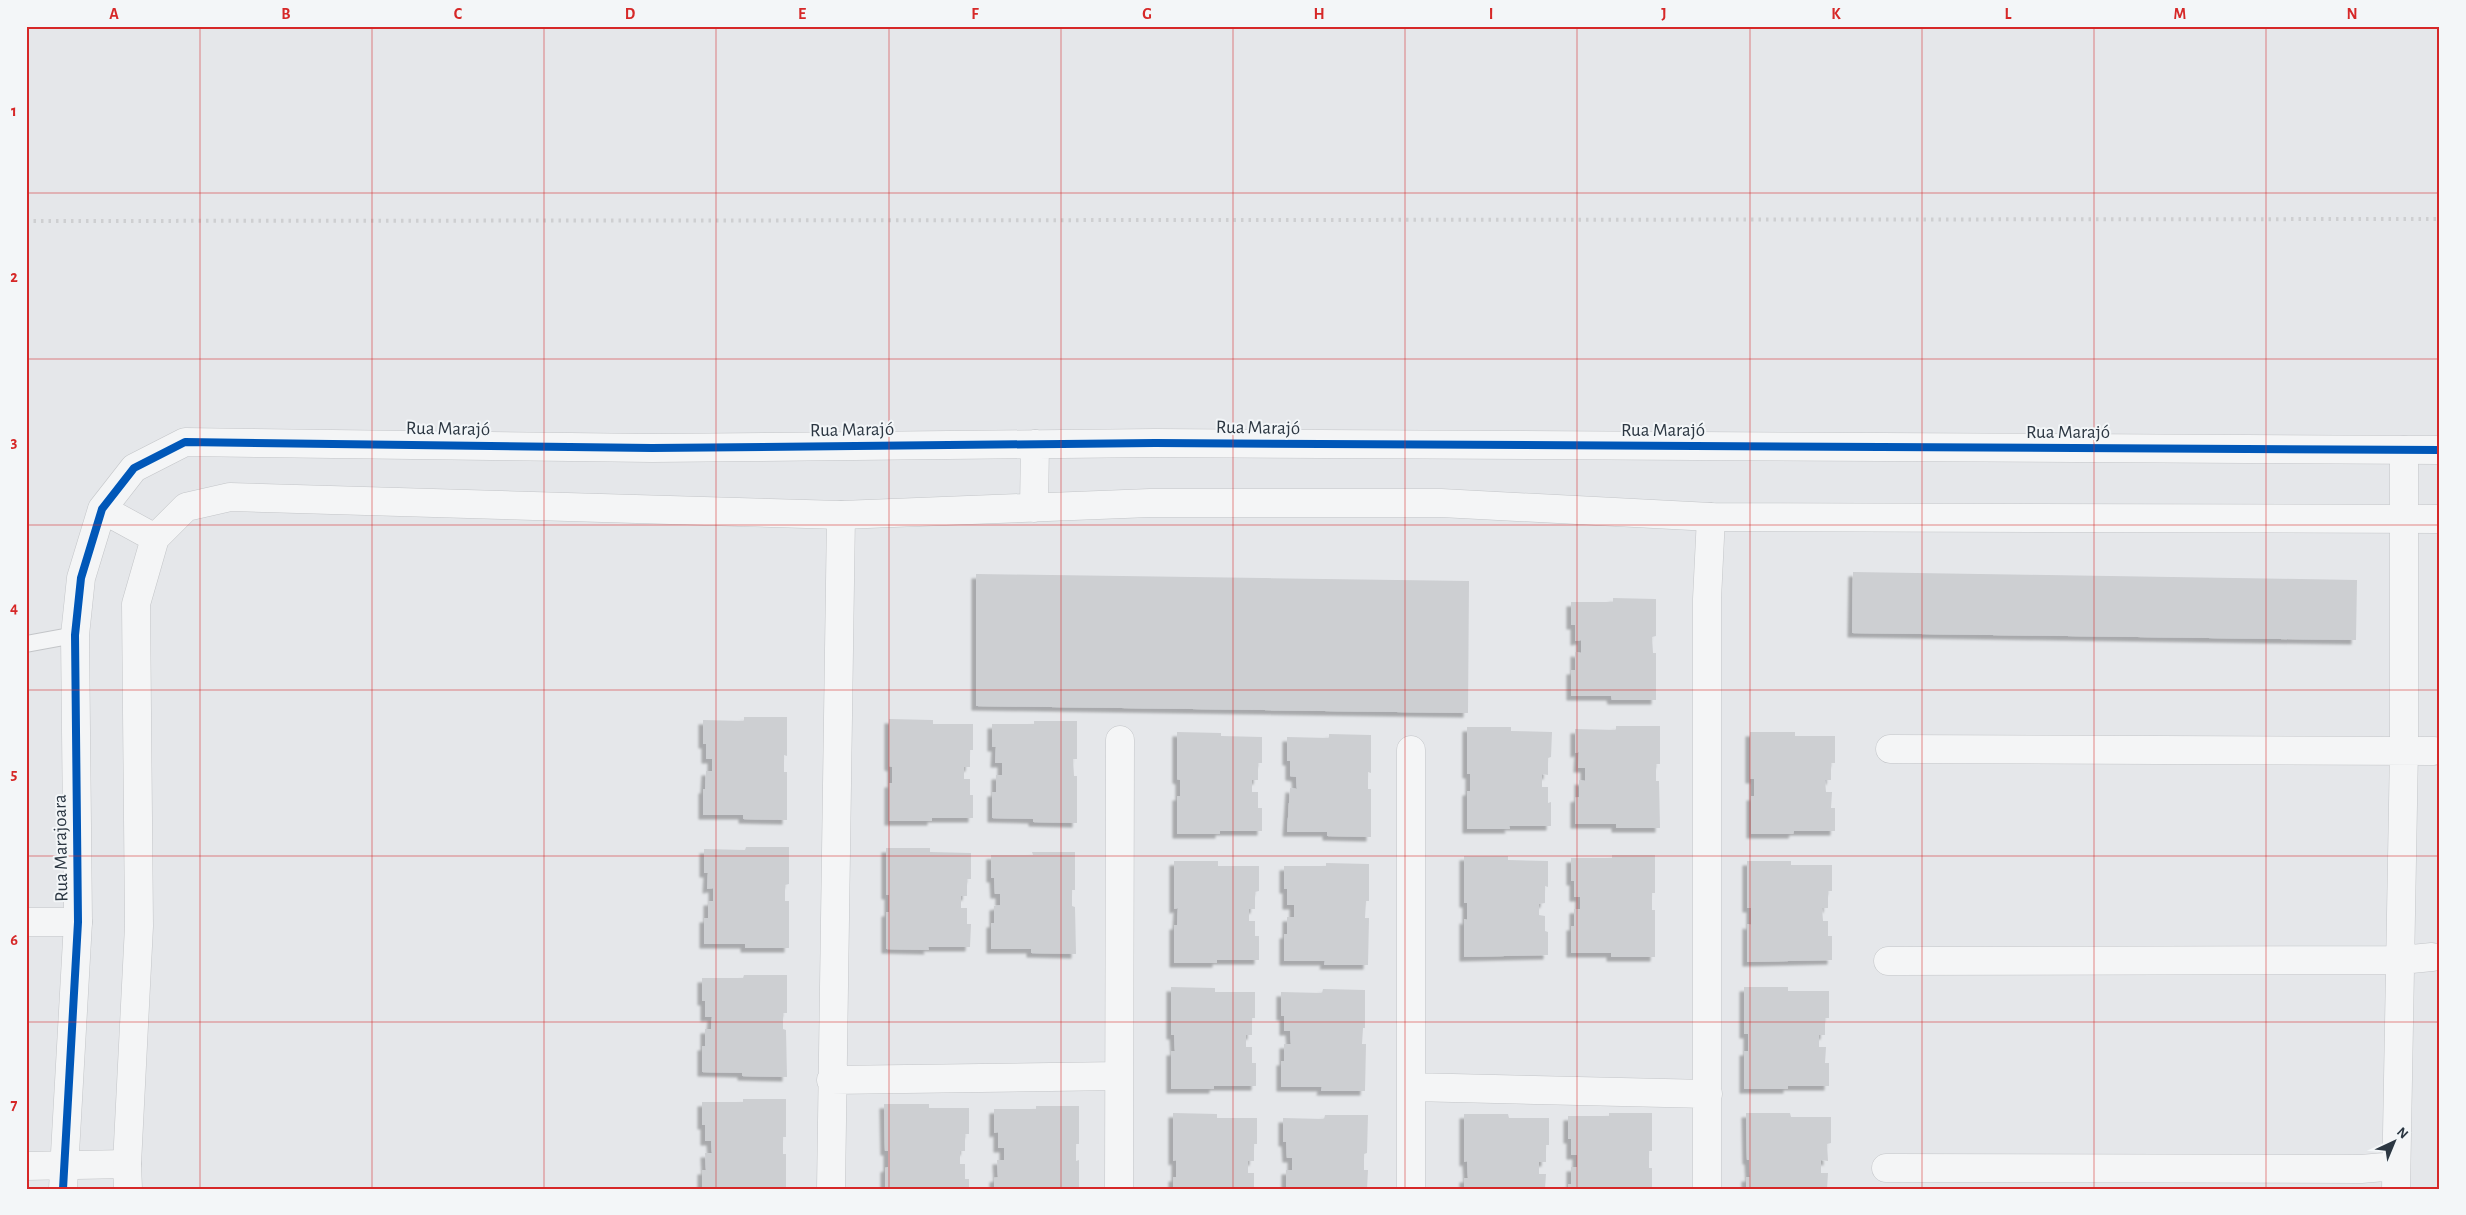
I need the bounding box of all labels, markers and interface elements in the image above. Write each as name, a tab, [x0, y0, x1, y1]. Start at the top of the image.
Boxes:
text: A	[109, 6, 119, 22]
text: B	[281, 6, 291, 22]
text: C	[454, 6, 463, 22]
text: D	[625, 6, 636, 22]
text: E	[798, 6, 806, 22]
text: F	[971, 6, 979, 22]
text: G	[1142, 6, 1152, 22]
text: H	[1313, 6, 1325, 22]
text: I	[1489, 6, 1493, 22]
text: J	[1661, 6, 1667, 22]
text: K	[1831, 6, 1841, 22]
text: L	[2005, 6, 2012, 22]
text: M	[2174, 6, 2186, 22]
text: N	[2346, 6, 2358, 22]
text: 1	[11, 103, 17, 119]
text: 2	[10, 269, 18, 285]
street label: Rua Marajó	[1216, 418, 1300, 438]
street label: Rua Marajó	[406, 419, 490, 439]
street label: Rua Marajó	[810, 420, 894, 440]
street label: Rua Marajó	[1621, 421, 1705, 440]
street label: Rua Marajó	[2026, 423, 2110, 442]
text: 3	[11, 434, 18, 450]
text: 4	[10, 600, 18, 616]
text: 5	[11, 766, 18, 782]
street label: Rua Marajoara	[51, 794, 71, 902]
text: 6	[10, 932, 18, 948]
text: 7	[11, 1097, 18, 1113]
north arrow	[2368, 1118, 2418, 1168]
text: N	[2394, 1125, 2411, 1142]

